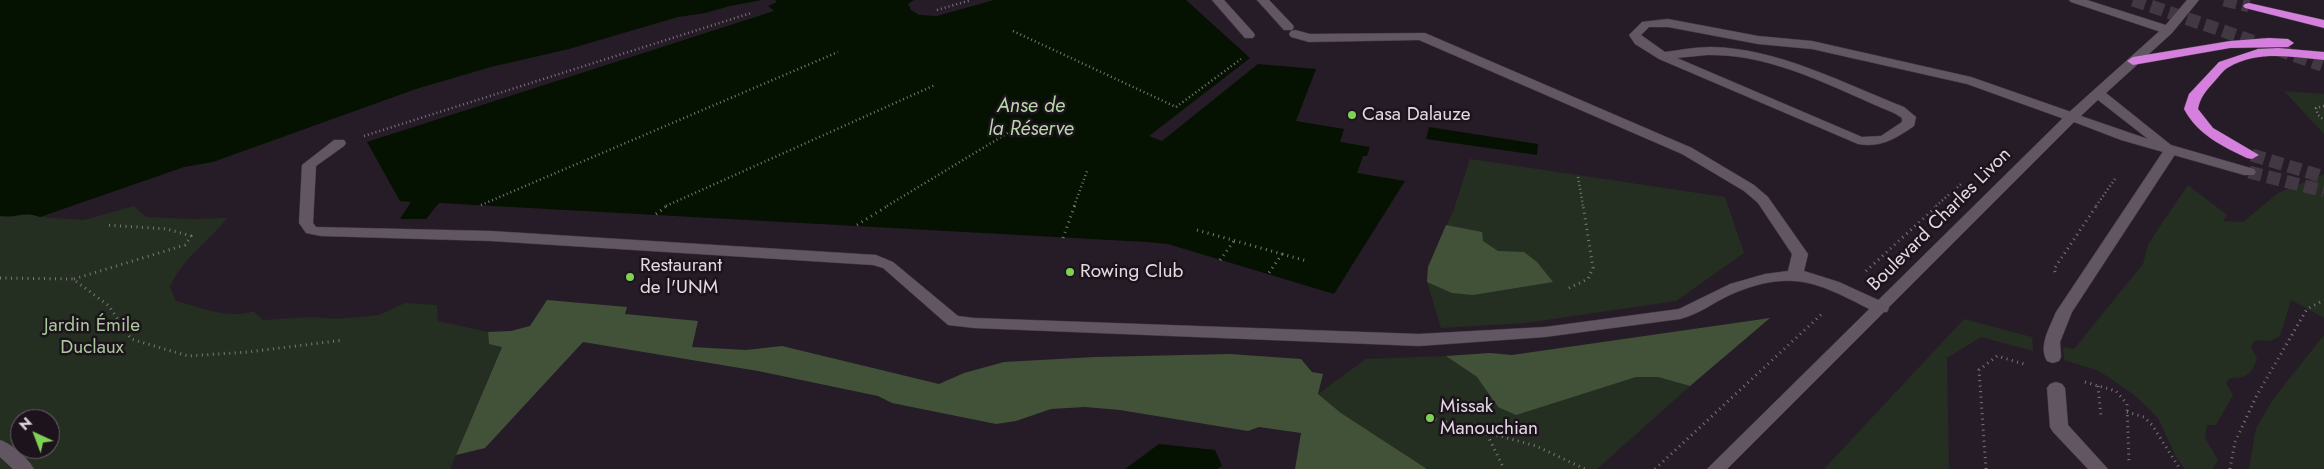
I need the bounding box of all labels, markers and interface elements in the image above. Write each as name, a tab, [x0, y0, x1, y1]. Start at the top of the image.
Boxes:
water label: Anse de la Réserve	[988, 95, 1074, 142]
place label: Casa Dalauze	[1362, 104, 1470, 126]
marker: Casa Dalauze	[1346, 109, 1358, 121]
street label: Boulevard Charles Livon	[1864, 144, 2016, 296]
place label: Restaurant de l'UNM	[640, 255, 722, 299]
place label: Rowing Club	[1080, 261, 1183, 283]
marker: Rowing Club	[1064, 266, 1076, 278]
marker: Restaurant de l'UNM	[624, 271, 636, 283]
park label: Jardin Émile Duclaux	[44, 315, 140, 359]
place label: Missak Manouchian	[1440, 396, 1538, 440]
north arrow	[10, 409, 60, 459]
marker: Missak Manouchian	[1424, 412, 1436, 424]
text: N	[15, 413, 36, 435]

